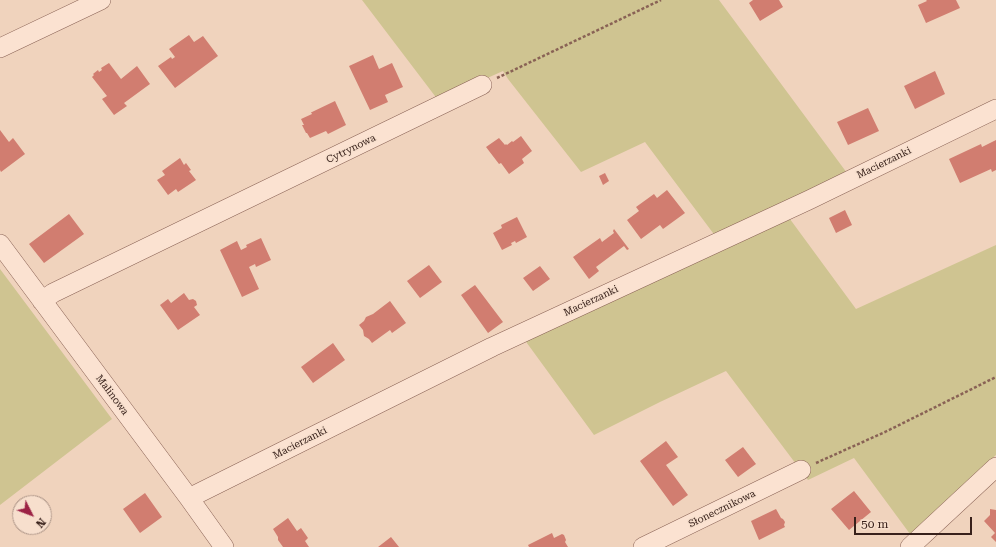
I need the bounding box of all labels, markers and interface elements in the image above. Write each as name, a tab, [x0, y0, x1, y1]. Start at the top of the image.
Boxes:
street label: Cytrynowa	[324, 132, 378, 166]
street label: Macierzanki	[855, 145, 913, 181]
street label: Macierzanki	[562, 283, 620, 319]
street label: Malinowa	[93, 373, 131, 417]
street label: Macierzanki	[271, 424, 329, 462]
street label: Słonecznikowa	[687, 488, 757, 530]
north arrow	[12, 495, 52, 535]
scale bar	[856, 509, 974, 535]
text: N	[33, 515, 48, 530]
text: 50 m	[861, 517, 888, 531]

